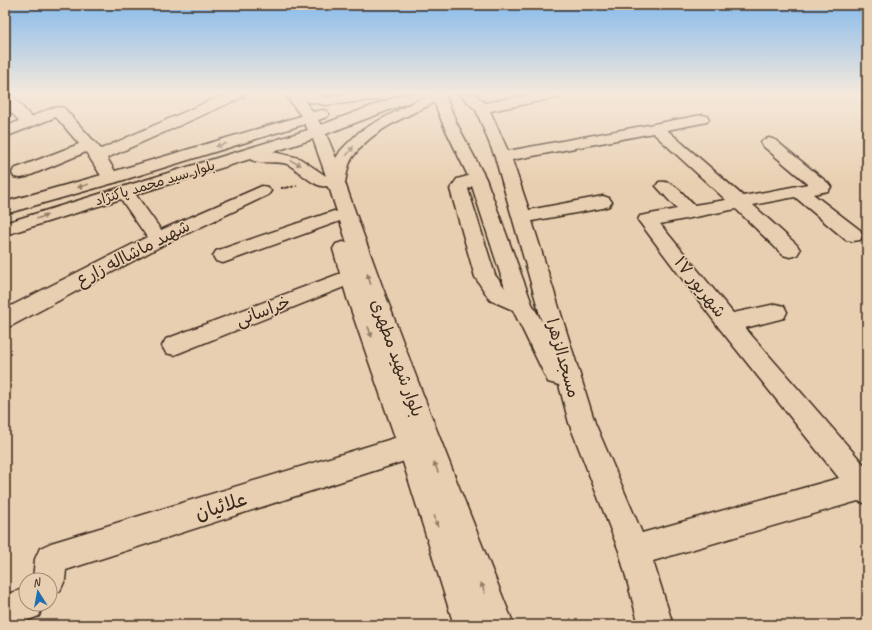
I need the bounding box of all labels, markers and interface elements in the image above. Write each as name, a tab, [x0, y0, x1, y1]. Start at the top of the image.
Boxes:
one-way arrow	[215, 142, 227, 148]
one-way arrow	[346, 145, 354, 156]
street label: بلوار سید محمد پاکنژاد	[93, 157, 217, 210]
one-way arrow	[291, 160, 303, 166]
one-way arrow	[77, 183, 89, 189]
one-way arrow	[37, 214, 49, 220]
street label: شهید ماشااله زارع	[72, 215, 194, 292]
street label: ۱۷ شهریور	[670, 252, 730, 322]
one-way arrow	[365, 273, 371, 285]
street label: خراسانی	[233, 291, 293, 331]
street label: بلوار شهید مطهری	[366, 296, 428, 420]
street label: مسجدالزهرا	[542, 316, 584, 400]
one-way arrow	[368, 327, 374, 339]
one-way arrow	[433, 461, 439, 473]
street label: علائیان	[192, 486, 250, 526]
one-way arrow	[434, 515, 440, 527]
north arrow	[18, 572, 58, 612]
text: N	[31, 574, 43, 590]
one-way arrow	[480, 582, 486, 594]

